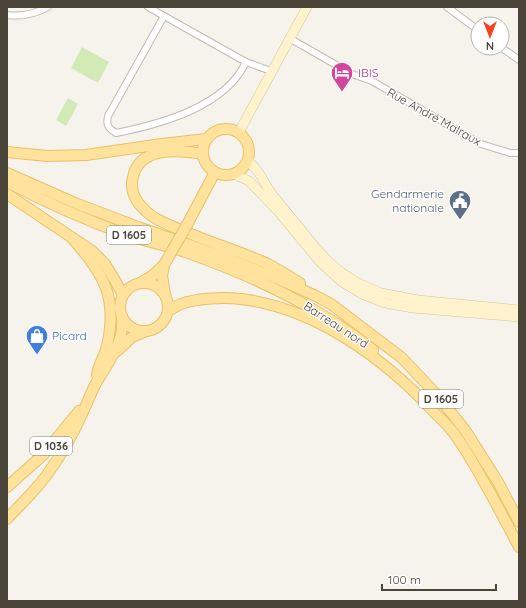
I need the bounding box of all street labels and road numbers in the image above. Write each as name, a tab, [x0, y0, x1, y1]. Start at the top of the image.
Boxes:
street label: Rue André Malraux	[385, 84, 484, 149]
road number: D 1605	[107, 226, 151, 244]
street label: Barreau nord	[301, 298, 371, 351]
road number: D 1605	[419, 390, 463, 408]
road number: D 1036	[30, 437, 72, 455]

